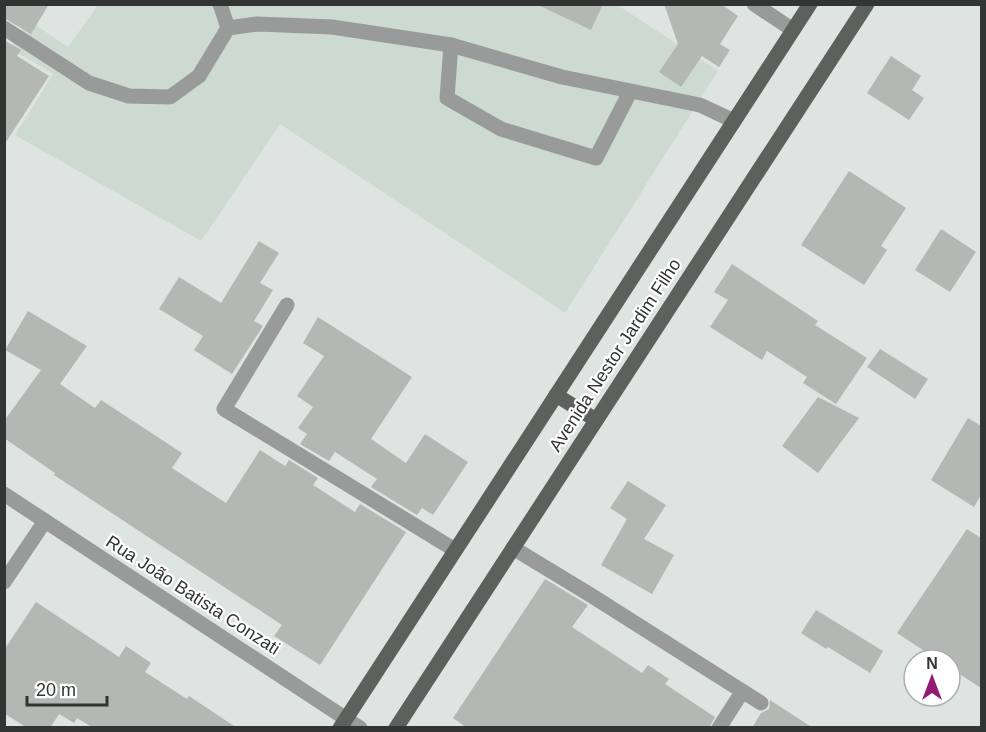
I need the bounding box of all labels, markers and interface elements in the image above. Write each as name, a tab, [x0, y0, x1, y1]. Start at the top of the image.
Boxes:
street label: Avenida Nestor Jardim Filho	[545, 255, 685, 455]
street label: Rua João Batista Conzati	[102, 531, 284, 659]
north arrow	[902, 648, 962, 708]
text: N	[926, 655, 938, 672]
scale bar	[27, 669, 106, 707]
text: 20 m	[36, 680, 76, 700]

